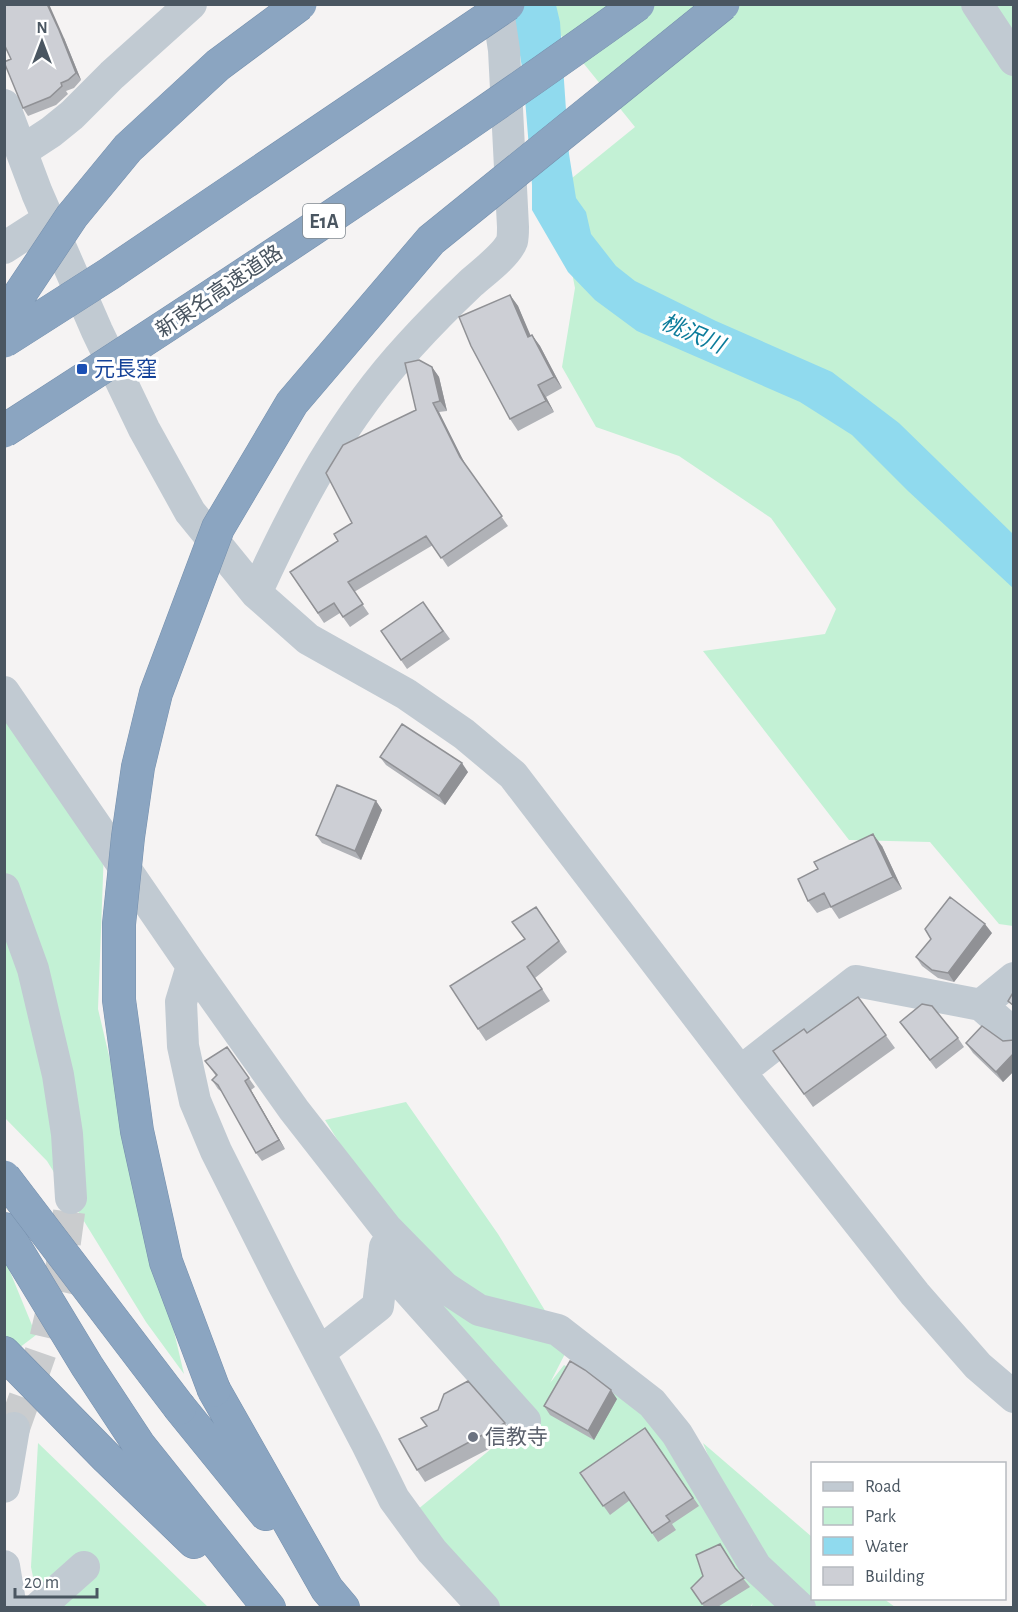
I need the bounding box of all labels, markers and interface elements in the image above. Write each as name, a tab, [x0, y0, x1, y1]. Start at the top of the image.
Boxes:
north arrow	[12, 12, 72, 72]
text: N	[36, 20, 48, 36]
road number: E1A	[303, 204, 345, 238]
street label: 新東名高速道路	[152, 241, 286, 341]
water label: 桃沢川	[658, 310, 730, 358]
place label: 元長窪	[94, 358, 157, 380]
marker: 元長窪	[75, 362, 89, 376]
place label: 信教寺	[485, 1426, 548, 1448]
marker: 信教寺	[466, 1430, 480, 1444]
legend	[811, 1462, 1006, 1600]
text: Road	[865, 1478, 901, 1496]
text: Park	[865, 1508, 897, 1526]
text: Water	[865, 1538, 908, 1556]
scale bar	[15, 1561, 98, 1599]
text: Building	[865, 1568, 925, 1586]
text: 20 m	[24, 1574, 59, 1592]

